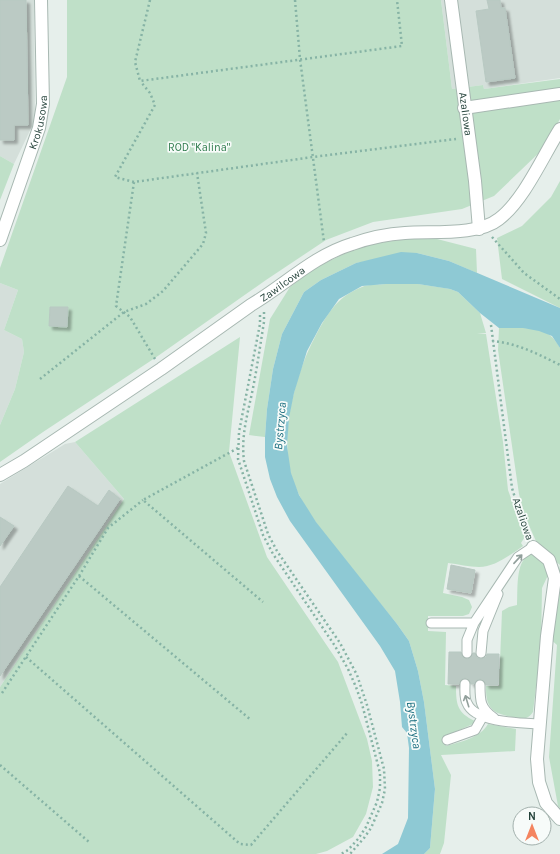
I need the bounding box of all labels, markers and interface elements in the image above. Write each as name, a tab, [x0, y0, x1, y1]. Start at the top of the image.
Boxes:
street label: Azaliowa	[457, 91, 475, 137]
street label: Krokusowa	[26, 95, 50, 151]
park label: ROD "Kalina"	[168, 141, 231, 154]
street label: Zawilcowa	[257, 263, 307, 304]
water label: Bystrzyca	[271, 402, 289, 450]
street label: Azaliowa	[510, 496, 536, 542]
one-way arrow	[513, 554, 523, 564]
one-way arrow	[463, 694, 470, 707]
water label: Bystrzyca	[404, 700, 424, 750]
north arrow	[512, 806, 552, 846]
text: N	[528, 810, 536, 823]

